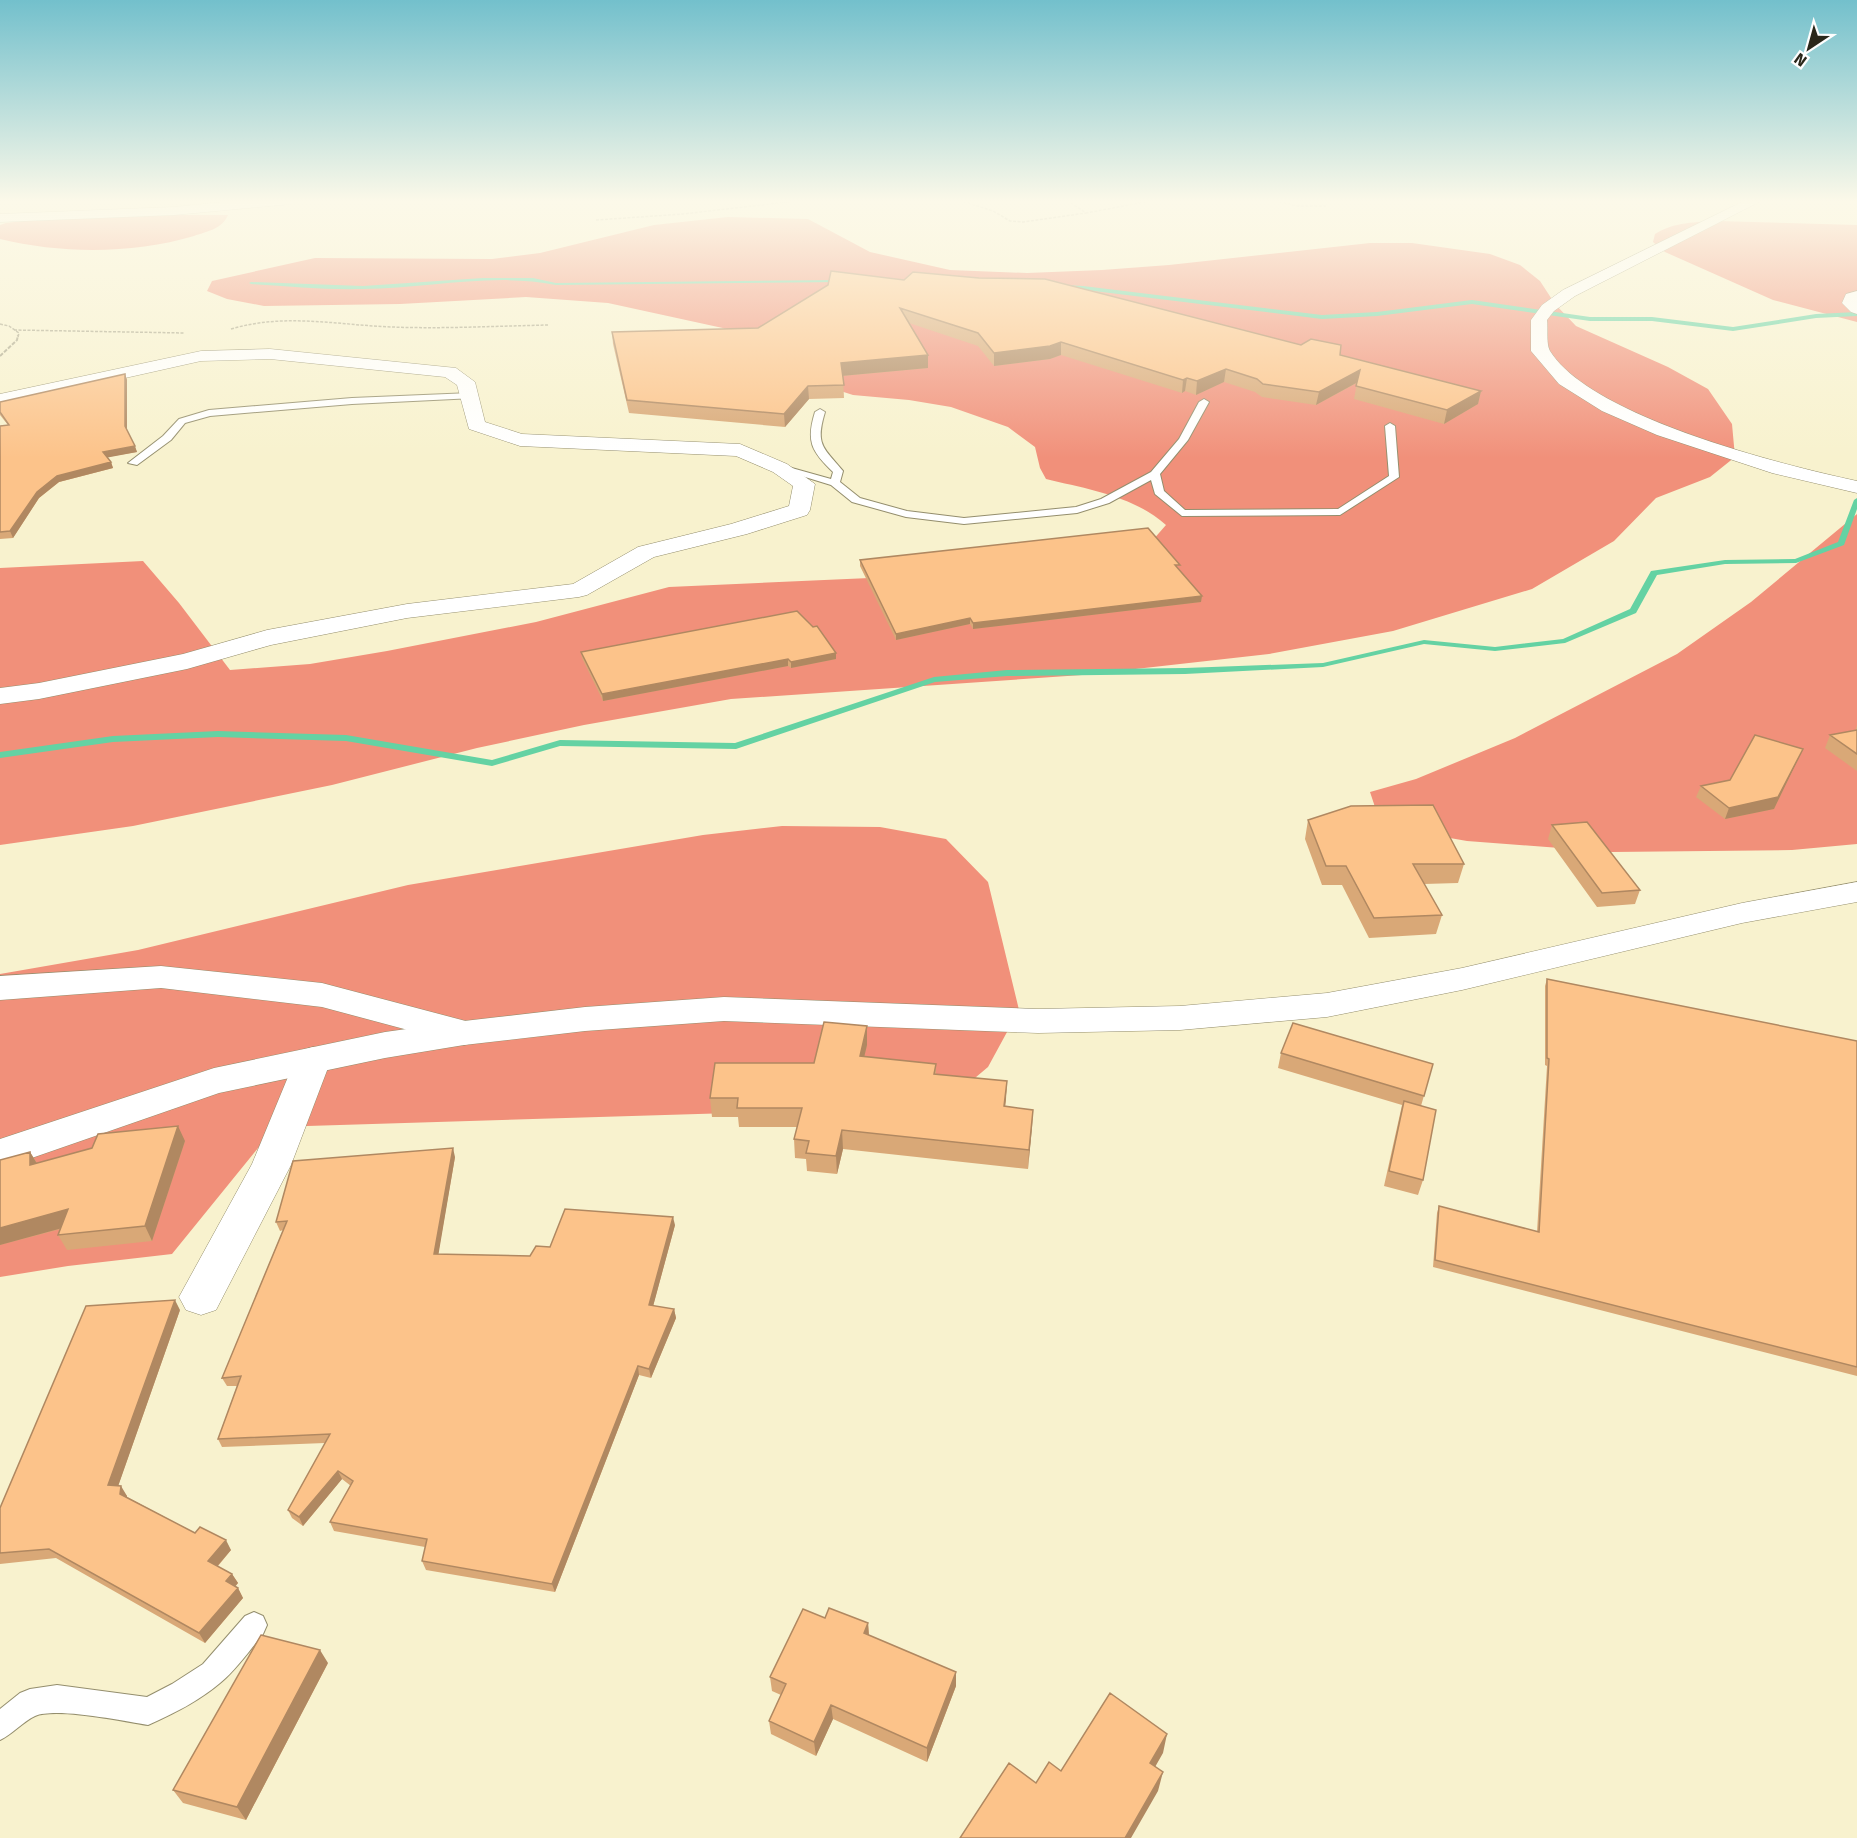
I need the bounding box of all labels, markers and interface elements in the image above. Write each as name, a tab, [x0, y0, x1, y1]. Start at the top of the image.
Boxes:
north arrow	[1779, 18, 1839, 78]
text: N	[1791, 49, 1810, 71]

